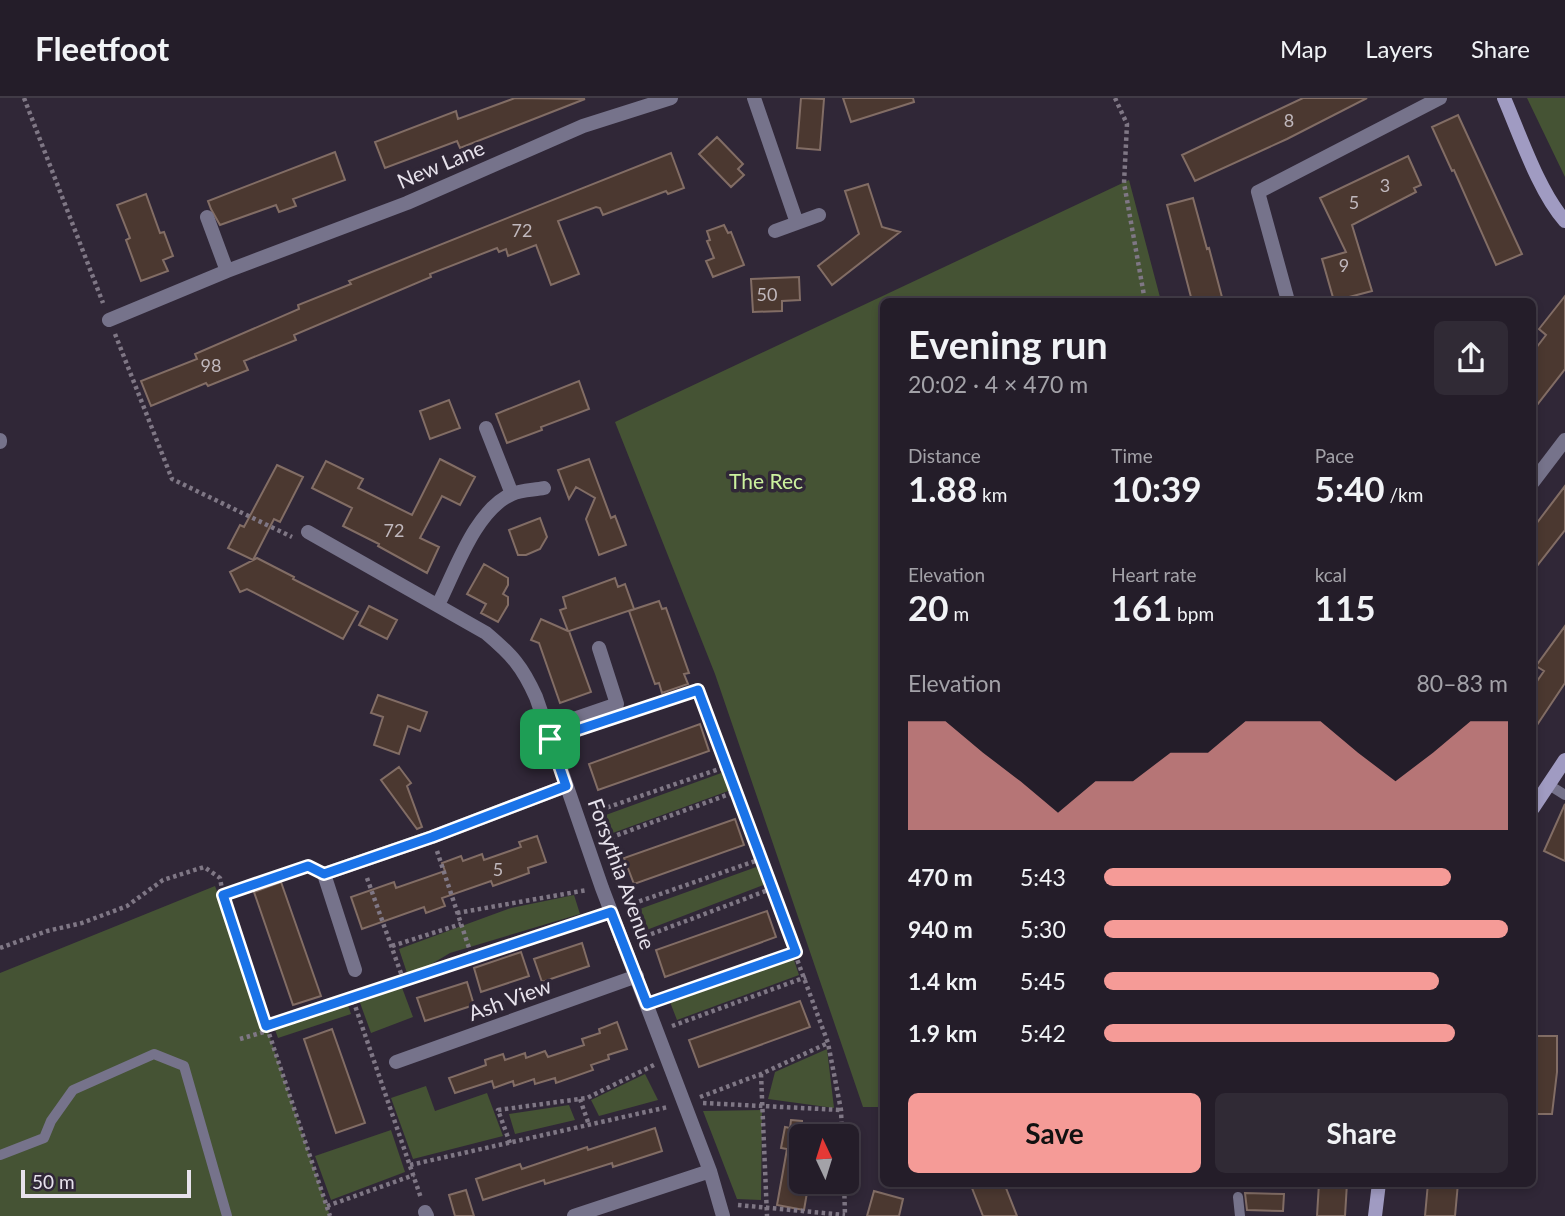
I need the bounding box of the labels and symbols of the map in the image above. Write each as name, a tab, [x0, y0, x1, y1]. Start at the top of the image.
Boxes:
house number: 8	[1284, 109, 1294, 131]
street label: New Lane	[393, 134, 488, 193]
house number: 3	[1380, 174, 1390, 196]
house number: 5	[1349, 191, 1359, 213]
house number: 72	[512, 219, 532, 241]
house number: 9	[1339, 254, 1349, 276]
house number: 50	[757, 283, 777, 305]
house number: 98	[201, 354, 221, 376]
park label: The Rec	[729, 468, 803, 493]
house number: 72	[384, 519, 404, 541]
pin	[520, 709, 580, 769]
street label: Forsythia Avenue	[583, 794, 661, 953]
house number: 5	[493, 858, 503, 880]
street label: Ash View	[465, 972, 555, 1025]
north arrow	[789, 1124, 859, 1194]
scale bar	[21, 1167, 191, 1199]

